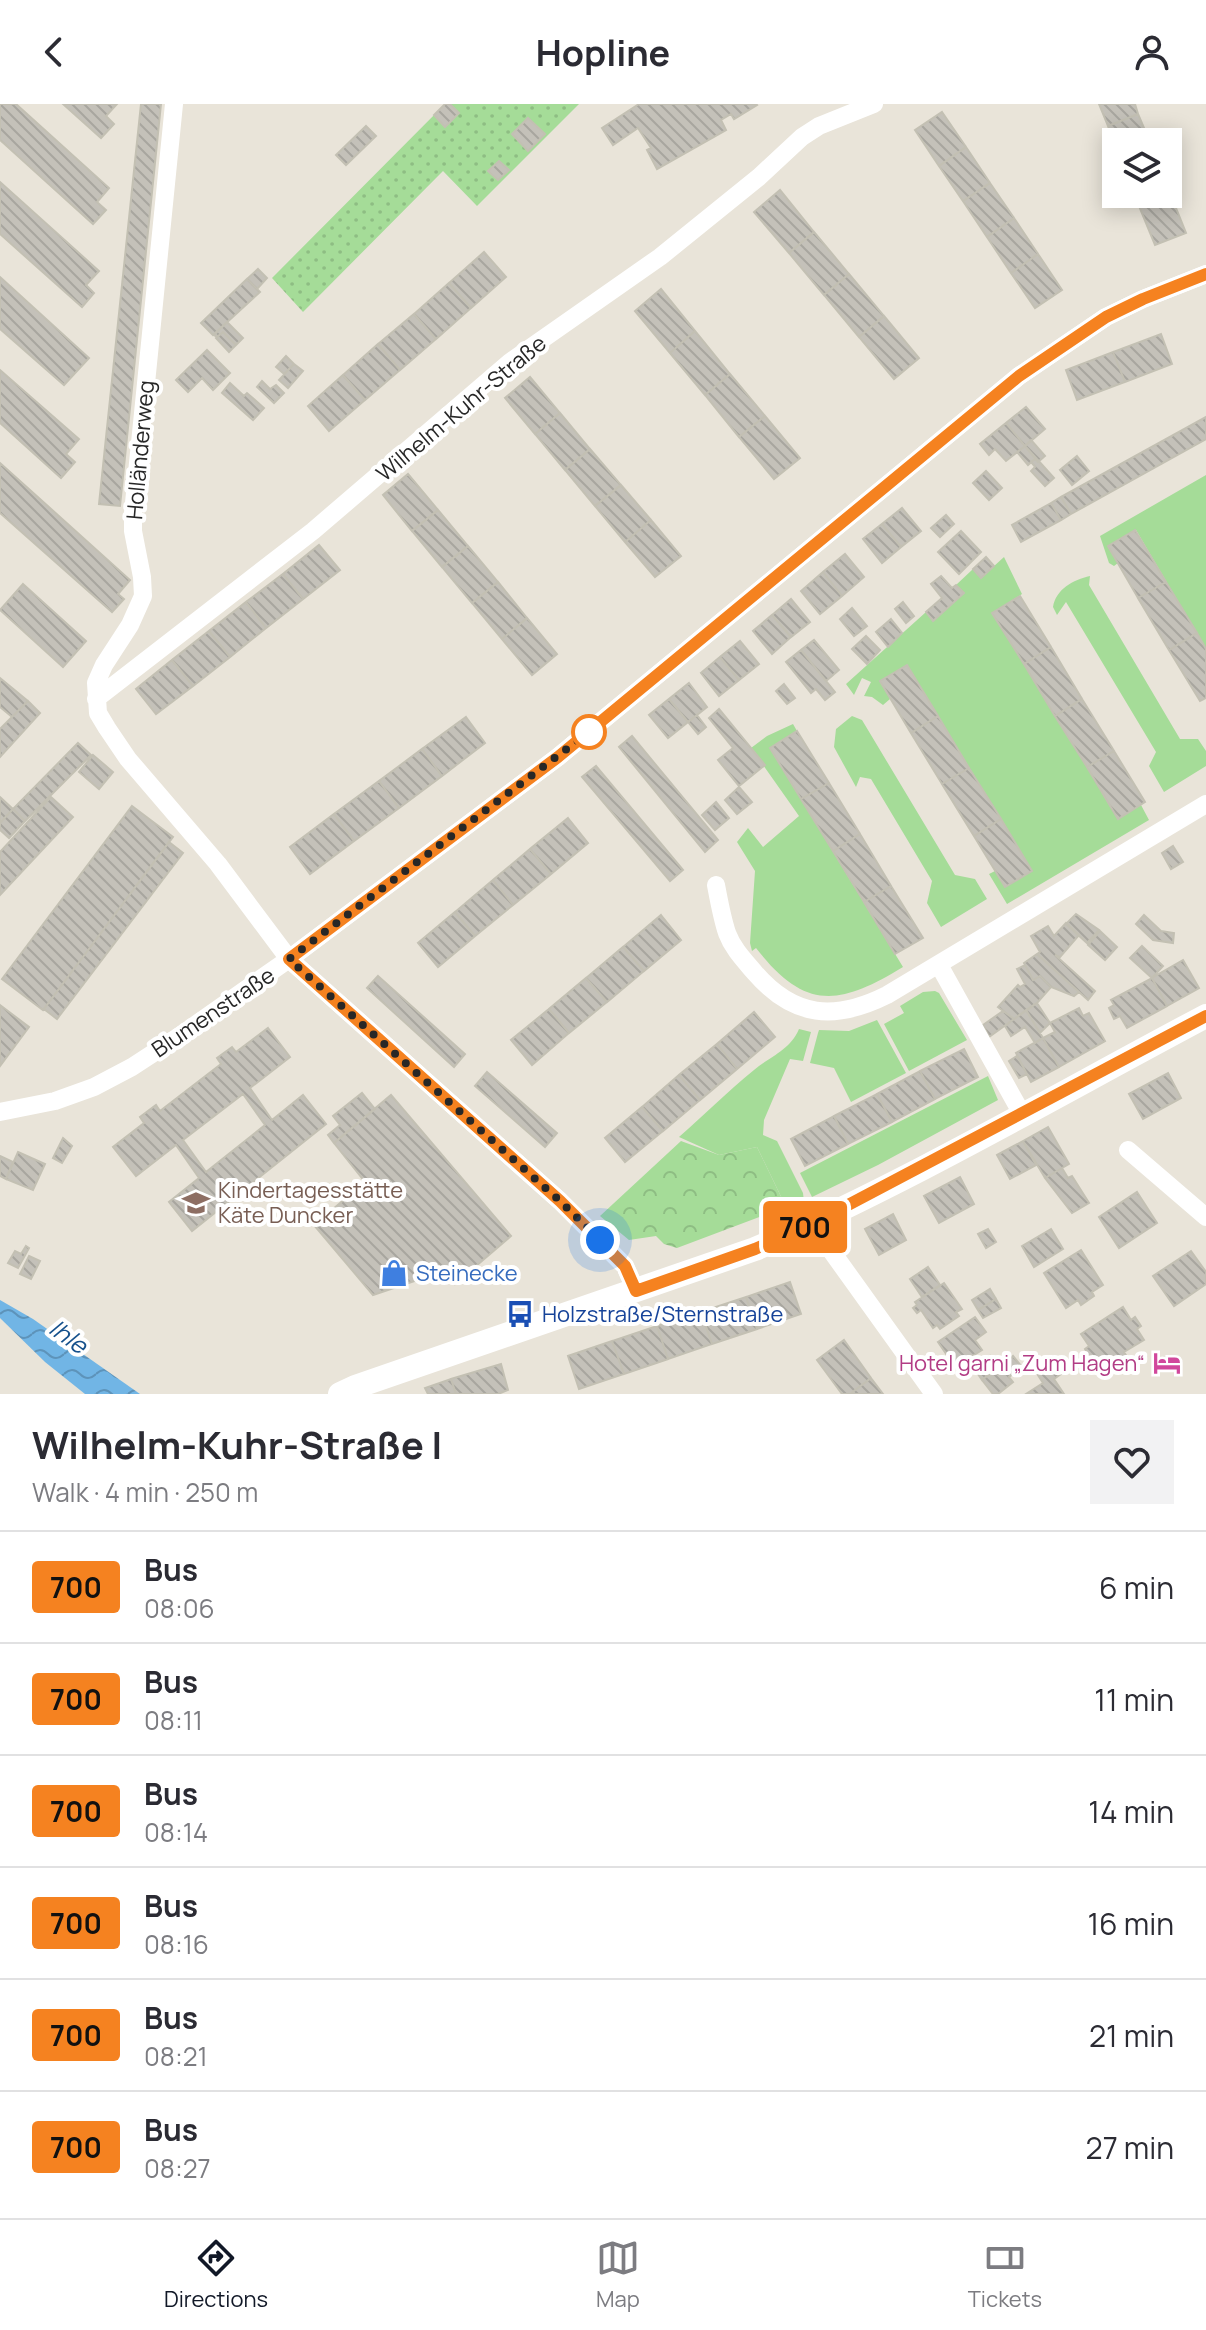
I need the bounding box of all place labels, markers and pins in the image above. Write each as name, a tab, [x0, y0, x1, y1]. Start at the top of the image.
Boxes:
unlabelled marker	[572, 715, 606, 749]
place label: Kindertagesstätte Käte Duncker	[218, 1175, 403, 1230]
school or university icon: Kindertagesstätte Käte Duncker	[181, 1188, 211, 1218]
shop icon: Steinecke	[379, 1258, 409, 1288]
place label: Steinecke	[416, 1258, 518, 1288]
bus stop icon: Holzstraße/Sternstraße	[505, 1299, 535, 1329]
place label: Holzstraße/Sternstraße	[542, 1299, 784, 1329]
place label: Hotel garni „Zum Hagen“	[899, 1348, 1145, 1378]
hotel icon: Hotel garni „Zum Hagen“	[1152, 1348, 1182, 1378]

